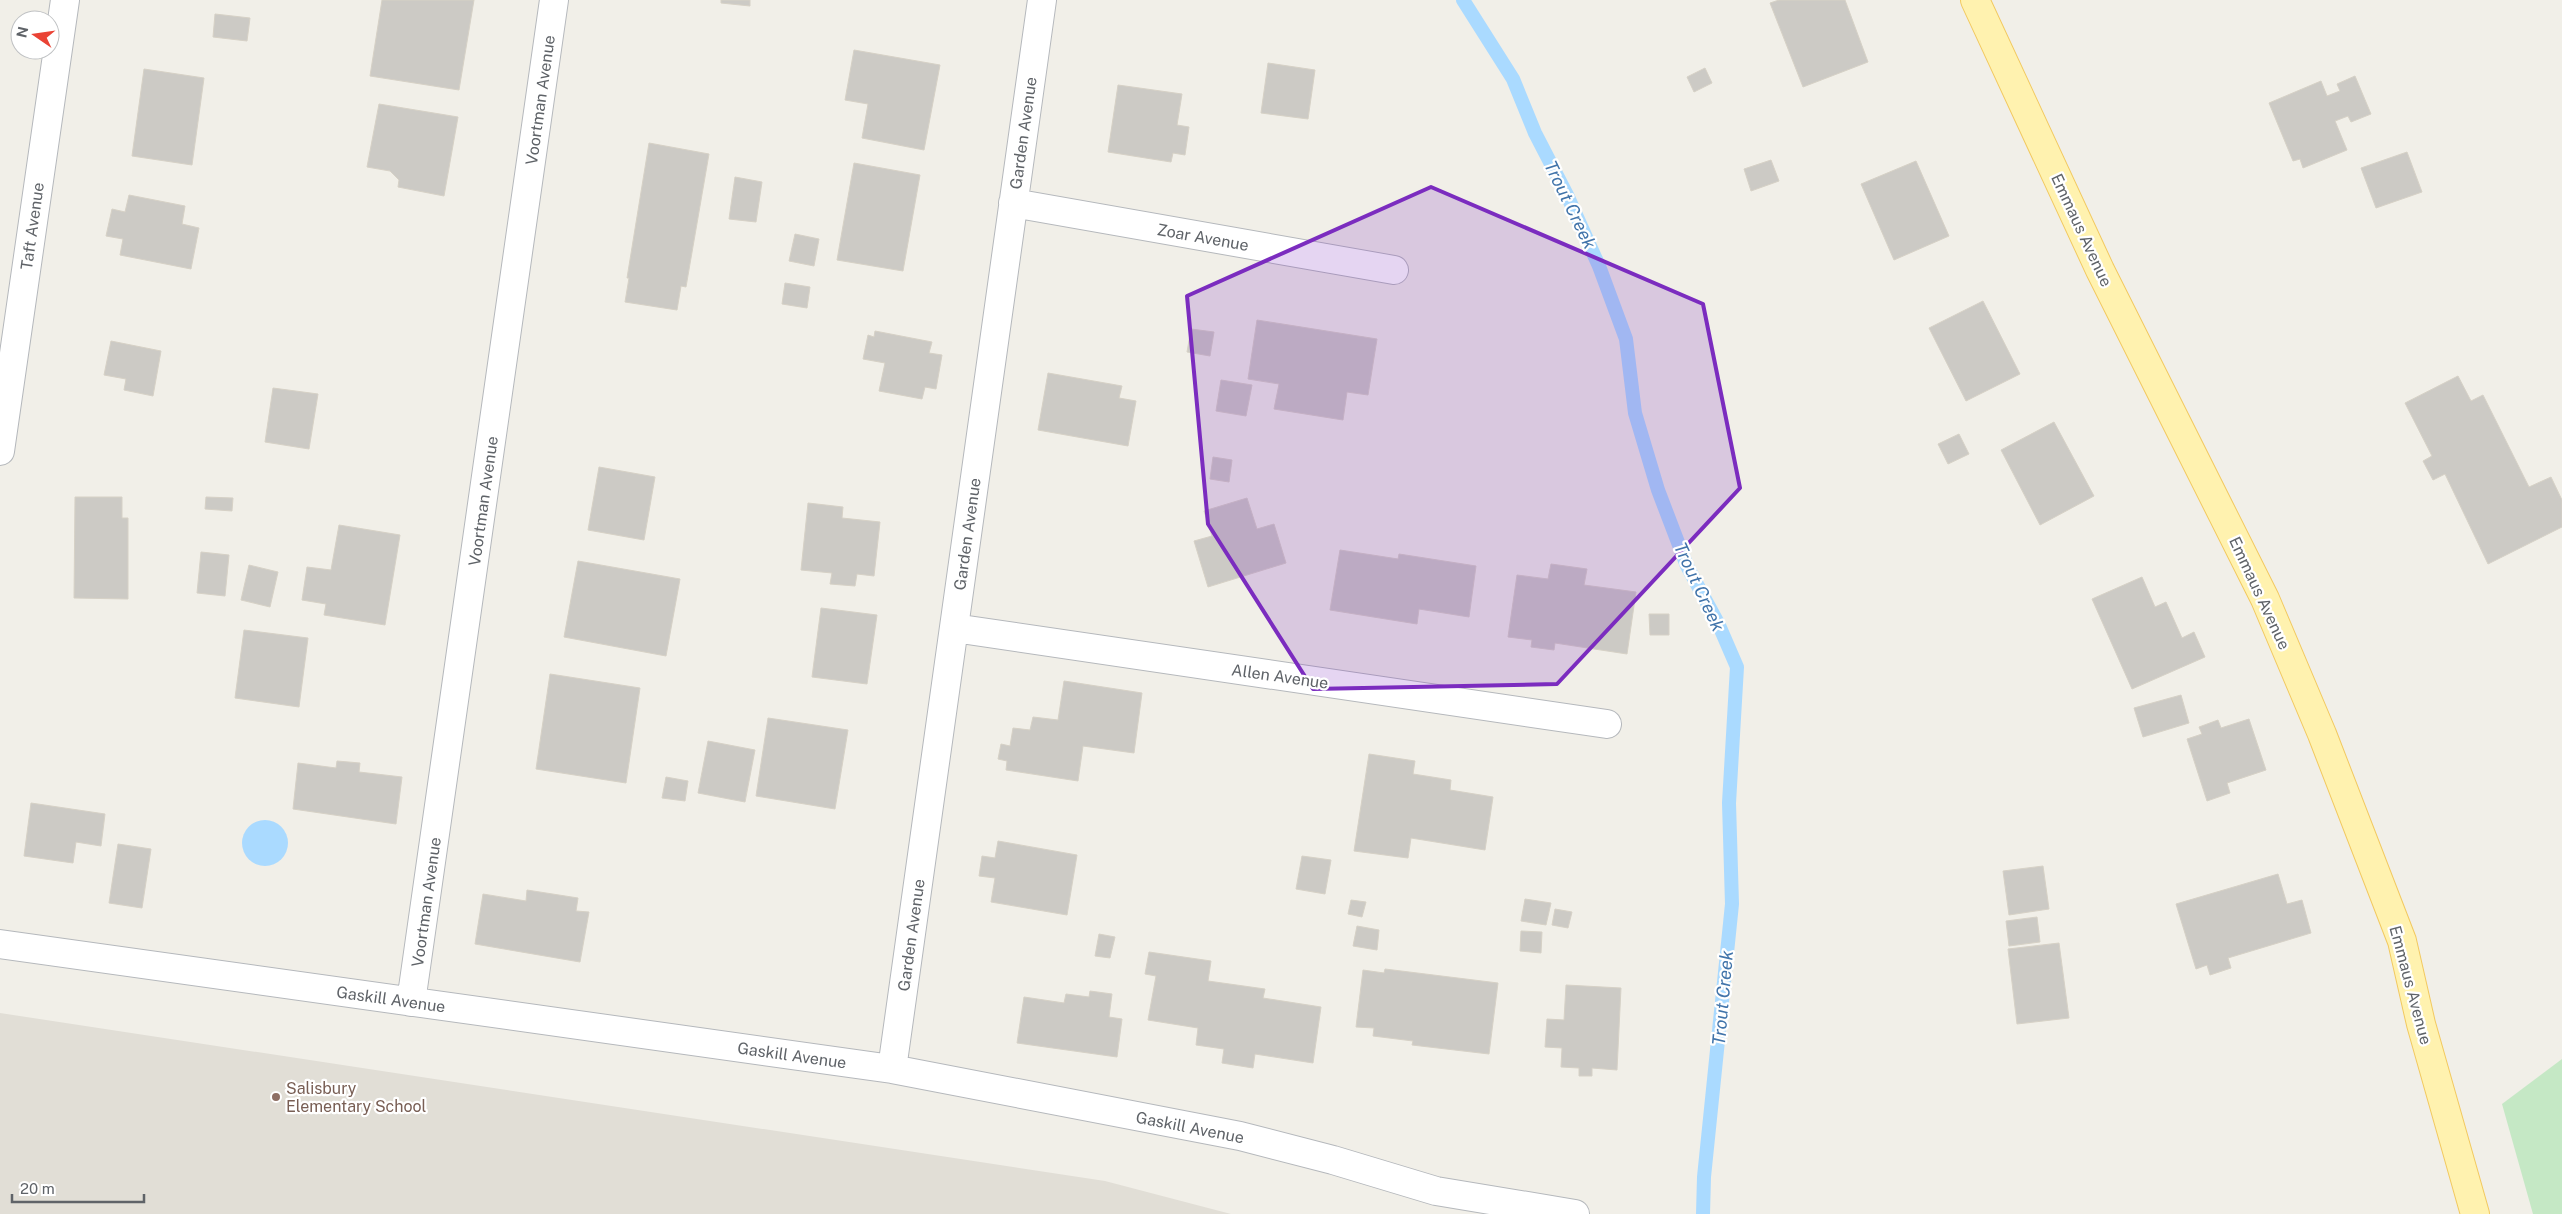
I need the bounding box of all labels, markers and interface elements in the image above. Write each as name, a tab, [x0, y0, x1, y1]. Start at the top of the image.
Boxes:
north arrow	[10, 10, 60, 60]
text: N	[13, 25, 31, 39]
street label: Voortman Avenue	[522, 34, 559, 166]
street label: Garden Avenue	[1006, 76, 1041, 191]
water label: Trout Creek	[1540, 157, 1601, 252]
street label: Emmaus Avenue	[2047, 171, 2116, 290]
street label: Taft Avenue	[17, 181, 48, 271]
street label: Zoar Avenue	[1156, 220, 1250, 255]
street label: Voortman Avenue	[465, 435, 502, 567]
street label: Garden Avenue	[950, 477, 985, 592]
street label: Emmaus Avenue	[2225, 534, 2294, 653]
water label: Trout Creek	[1670, 539, 1729, 635]
street label: Allen Avenue	[1230, 660, 1330, 693]
street label: Voortman Avenue	[408, 836, 445, 968]
street label: Garden Avenue	[894, 878, 929, 993]
street label: Emmaus Avenue	[2386, 924, 2436, 1047]
water label: Trout Creek	[1708, 949, 1737, 1046]
street label: Gaskill Avenue	[335, 982, 447, 1017]
street label: Gaskill Avenue	[736, 1038, 848, 1073]
place label: Salisbury Elementary School	[286, 1079, 427, 1116]
marker: Salisbury Elementary School	[270, 1091, 282, 1103]
street label: Gaskill Avenue	[1134, 1108, 1246, 1147]
scale bar	[12, 1172, 145, 1204]
text: 20 m	[20, 1180, 55, 1197]

